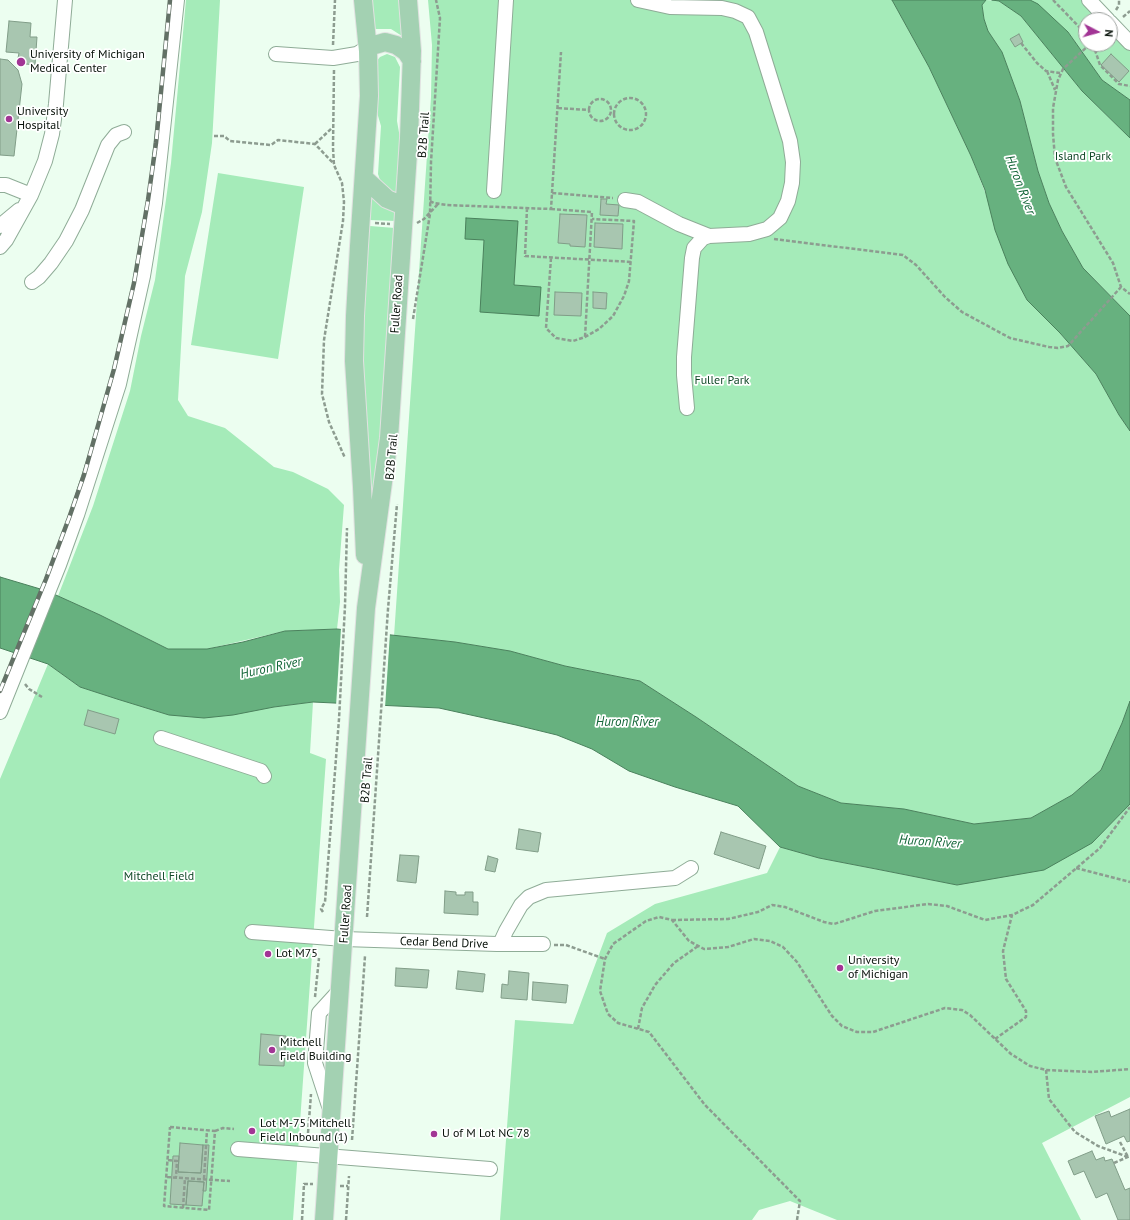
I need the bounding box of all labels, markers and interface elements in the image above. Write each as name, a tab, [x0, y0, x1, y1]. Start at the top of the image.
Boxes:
north arrow	[1078, 12, 1118, 52]
text: N	[1102, 29, 1116, 37]
place label: University of Michigan Medical Center	[30, 48, 145, 76]
marker: University of Michigan Medical Center	[15, 56, 27, 68]
place label: University Hospital	[17, 105, 68, 133]
street label: B2B Trail	[415, 112, 433, 158]
marker: University Hospital	[4, 114, 14, 124]
park label: Island Park	[1055, 150, 1111, 164]
water label: Huron River	[1002, 153, 1038, 217]
street label: Fuller Road	[388, 274, 406, 334]
park label: Fuller Park	[694, 374, 750, 388]
street label: B2B Trail	[383, 434, 401, 480]
water label: Huron River	[239, 654, 303, 682]
water label: Huron River	[596, 714, 658, 730]
street label: B2B Trail	[358, 757, 376, 803]
water label: Huron River	[898, 832, 962, 852]
park label: Mitchell Field	[124, 870, 194, 884]
street label: Fuller Road	[337, 884, 355, 944]
street label: Cedar Bend Drive	[400, 934, 488, 952]
place label: Lot M75	[276, 947, 318, 961]
marker: Lot M75	[263, 949, 273, 959]
place label: University of Michigan	[848, 954, 908, 982]
marker: University of Michigan	[835, 963, 845, 973]
place label: Mitchell Field Building	[280, 1036, 352, 1064]
marker: Mitchell Field Building	[267, 1045, 277, 1055]
place label: Lot M-75 Mitchell Field Inbound (1)	[260, 1117, 351, 1145]
marker: Lot M-75 Mitchell Field Inbound (1)	[247, 1126, 257, 1136]
place label: U of M Lot NC 78	[442, 1127, 529, 1141]
marker: U of M Lot NC 78	[429, 1129, 439, 1139]

